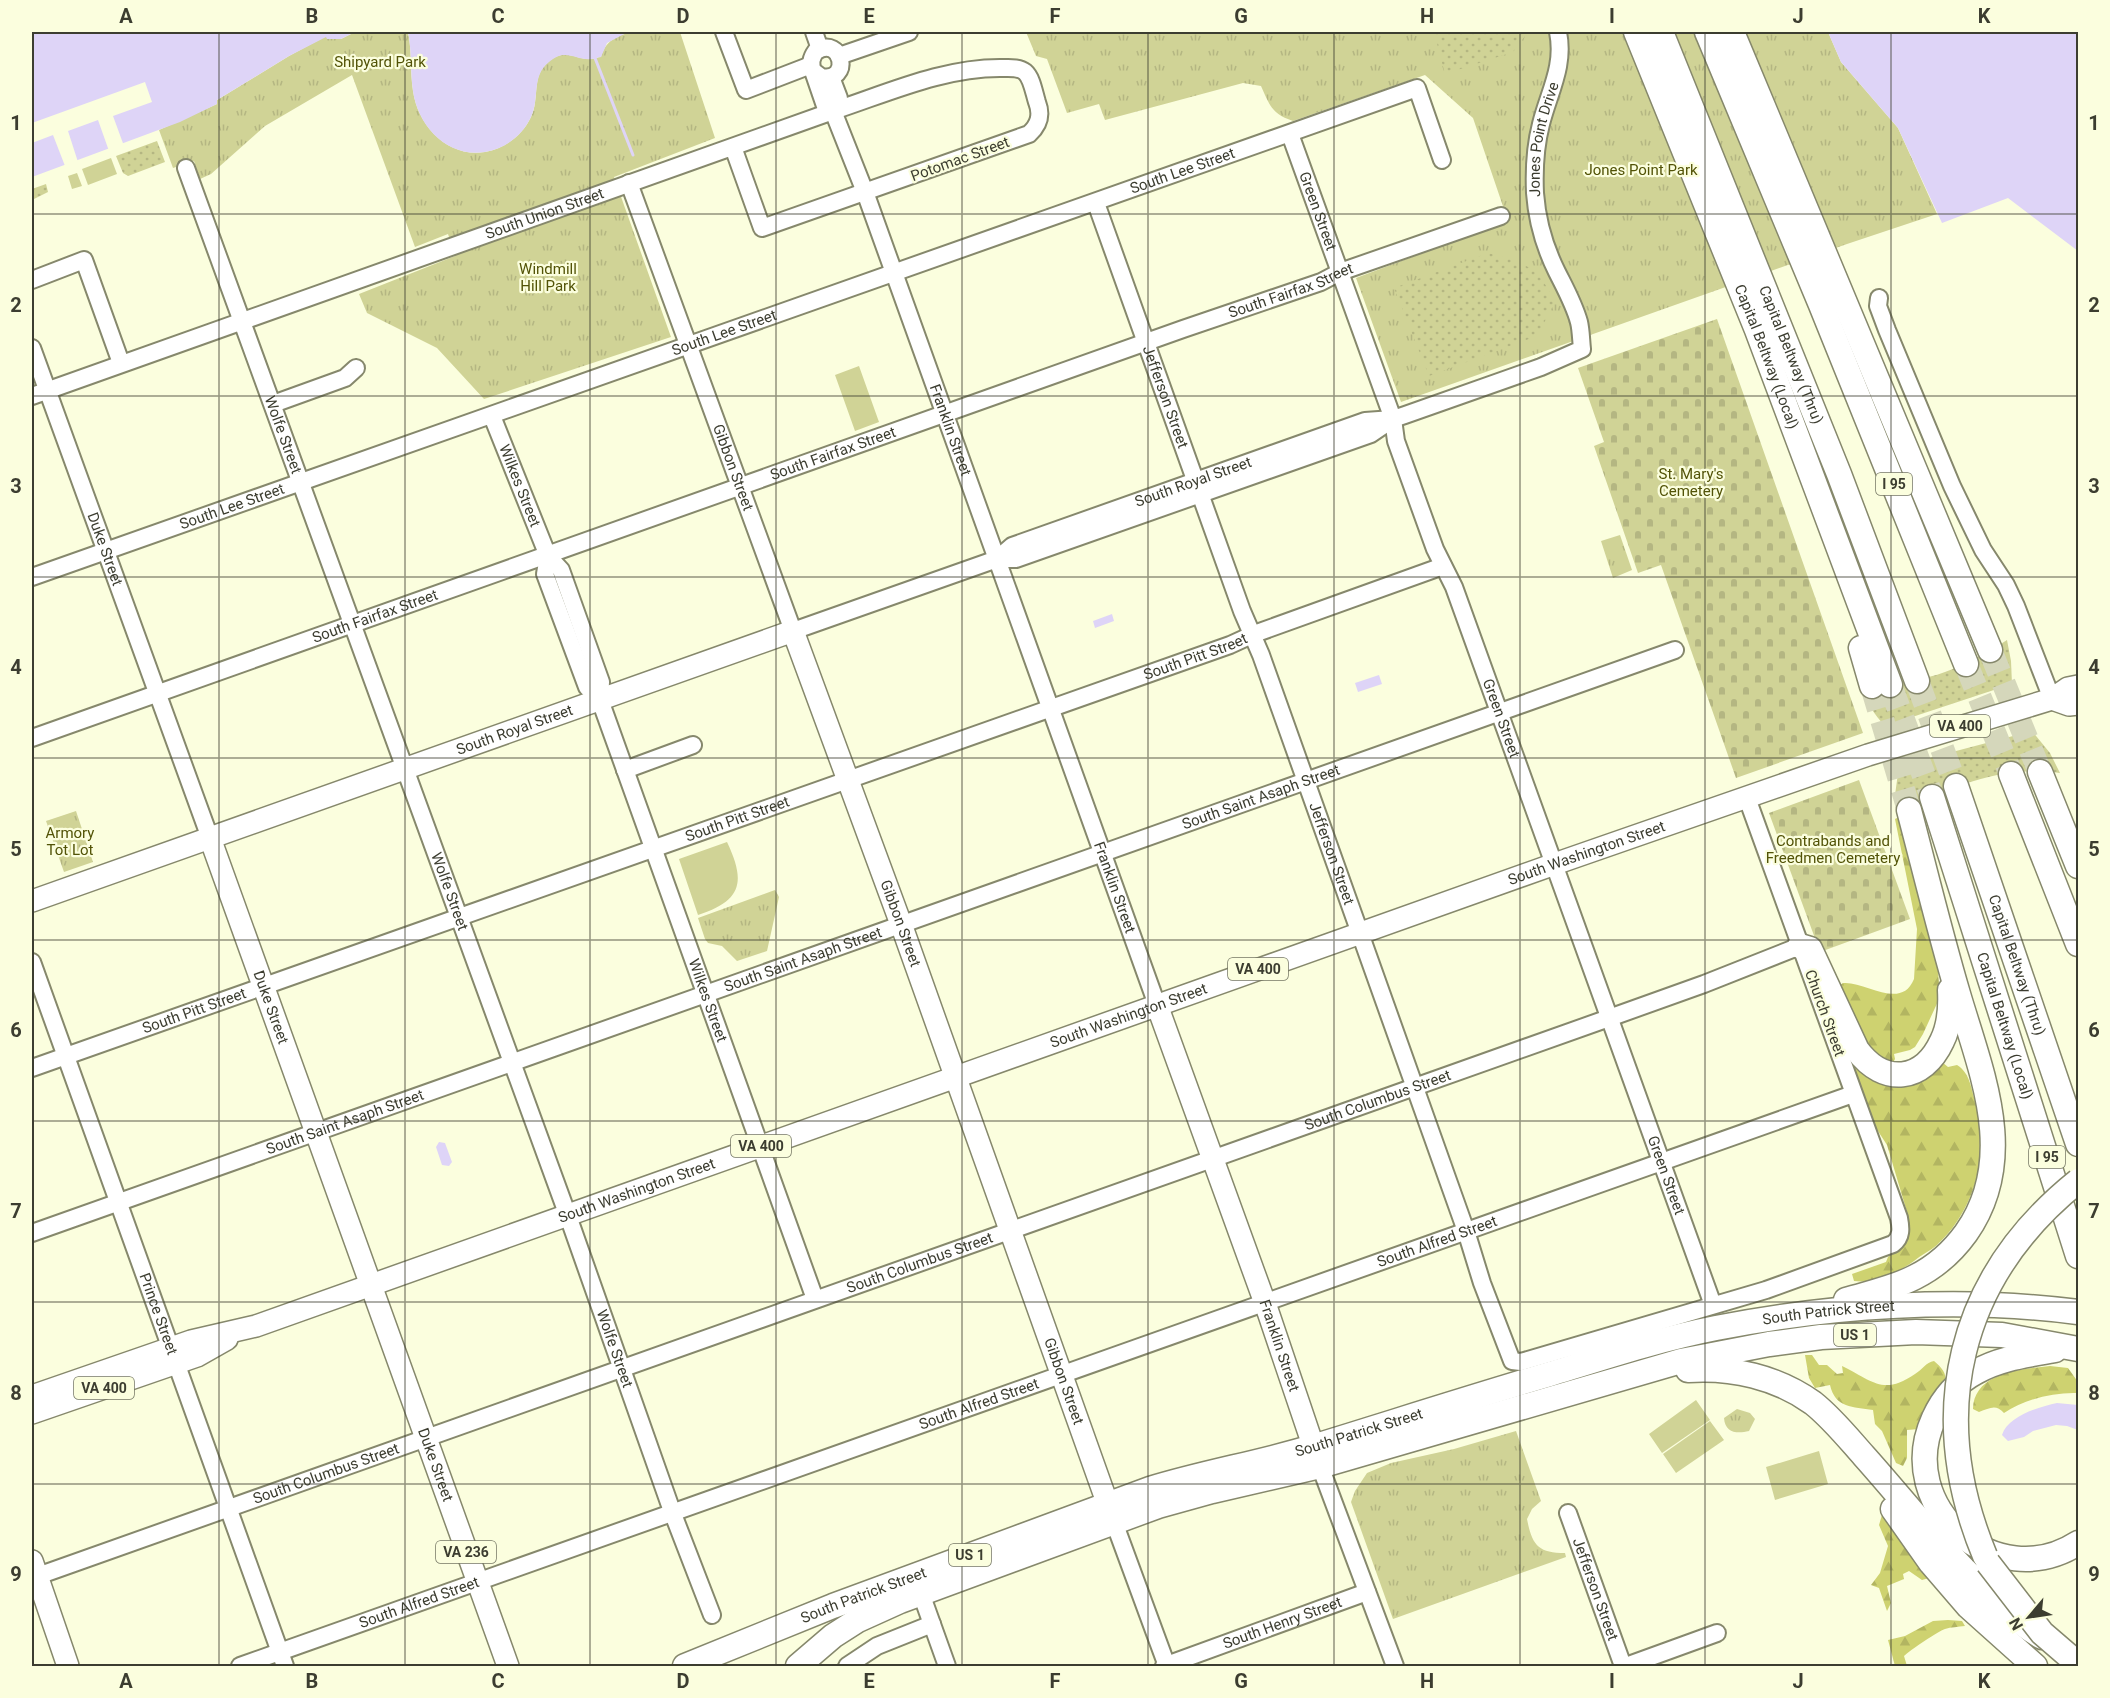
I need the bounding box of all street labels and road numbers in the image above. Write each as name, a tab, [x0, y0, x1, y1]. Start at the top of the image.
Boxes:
street label: Jones Point Drive	[1526, 80, 1563, 197]
street label: Potomac Street	[908, 133, 1012, 185]
street label: South Lee Street	[1128, 144, 1237, 198]
street label: Green Street	[1295, 169, 1340, 253]
street label: South Union Street	[483, 184, 606, 243]
street label: South Fairfax Street	[1226, 259, 1356, 322]
street label: Capital Beltway (Local)	[1730, 282, 1802, 432]
street label: Capital Beltway (Thru)	[1755, 283, 1827, 427]
street label: South Lee Street	[669, 306, 779, 359]
street label: Jefferson Street	[1139, 343, 1192, 451]
street label: Franklin Street	[926, 382, 975, 478]
street label: Wolfe Street	[261, 393, 306, 476]
street label: Gibbon Street	[709, 422, 757, 513]
street label: South Fairfax Street	[768, 423, 898, 484]
street label: Wilkes Street	[495, 442, 544, 530]
street label: South Royal Street	[1132, 453, 1254, 511]
road number: I 95	[1876, 473, 1912, 495]
street label: South Lee Street	[177, 480, 287, 533]
street label: Duke Street	[83, 510, 127, 588]
street label: South Fairfax Street	[310, 586, 440, 647]
street label: South Pitt Street	[1141, 629, 1250, 684]
street label: Green Street	[1479, 676, 1524, 760]
street label: South Royal Street	[454, 701, 575, 759]
road number: VA 400	[1930, 715, 1990, 737]
street label: South Saint Asaph Street	[1180, 761, 1342, 833]
street label: South Pitt Street	[683, 792, 792, 846]
street label: Jefferson Street	[1305, 800, 1358, 907]
street label: South Washington Street	[1505, 817, 1668, 889]
street label: Franklin Street	[1090, 839, 1139, 936]
street label: Wolfe Street	[427, 850, 472, 933]
street label: Gibbon Street	[877, 877, 925, 969]
street label: Capital Beltway (Thru)	[1985, 892, 2049, 1038]
street label: South Saint Asaph Street	[722, 923, 884, 996]
street label: Capital Beltway (Local)	[1973, 950, 2037, 1101]
street label: Wilkes Street	[685, 956, 731, 1045]
road number: VA 400	[1228, 958, 1288, 980]
street label: Church Street	[1801, 967, 1849, 1059]
street label: Duke Street	[249, 968, 292, 1047]
street label: South Washington Street	[1048, 979, 1209, 1052]
street label: South Pitt Street	[140, 984, 249, 1037]
street label: South Columbus Street	[1302, 1066, 1453, 1134]
street label: South Saint Asaph Street	[264, 1086, 426, 1158]
street label: Green Street	[1644, 1133, 1689, 1217]
road number: VA 400	[731, 1135, 791, 1157]
road number: I 95	[2029, 1146, 2065, 1168]
street label: South Washington Street	[556, 1154, 718, 1227]
street label: South Alfred Street	[1375, 1212, 1499, 1271]
street label: South Columbus Street	[844, 1229, 995, 1297]
street label: Prince Street	[136, 1271, 181, 1357]
street label: Franklin Street	[1256, 1297, 1303, 1394]
street label: South Patrick Street	[1761, 1297, 1895, 1329]
street label: Wolfe Street	[593, 1307, 637, 1390]
road number: US 1	[1834, 1324, 1876, 1346]
street label: Gibbon Street	[1040, 1335, 1088, 1427]
street label: South Alfred Street	[916, 1374, 1041, 1434]
road number: VA 400	[74, 1377, 134, 1399]
street label: South Patrick Street	[1293, 1404, 1425, 1461]
street label: Duke Street	[414, 1425, 457, 1504]
street label: South Columbus Street	[250, 1439, 402, 1508]
street label: Jefferson Street	[1569, 1536, 1622, 1643]
road number: VA 236	[436, 1541, 496, 1563]
road number: US 1	[949, 1544, 991, 1566]
street label: South Patrick Street	[798, 1563, 929, 1627]
street label: South Alfred Street	[357, 1573, 482, 1632]
street label: South Henry Street	[1220, 1593, 1344, 1653]

